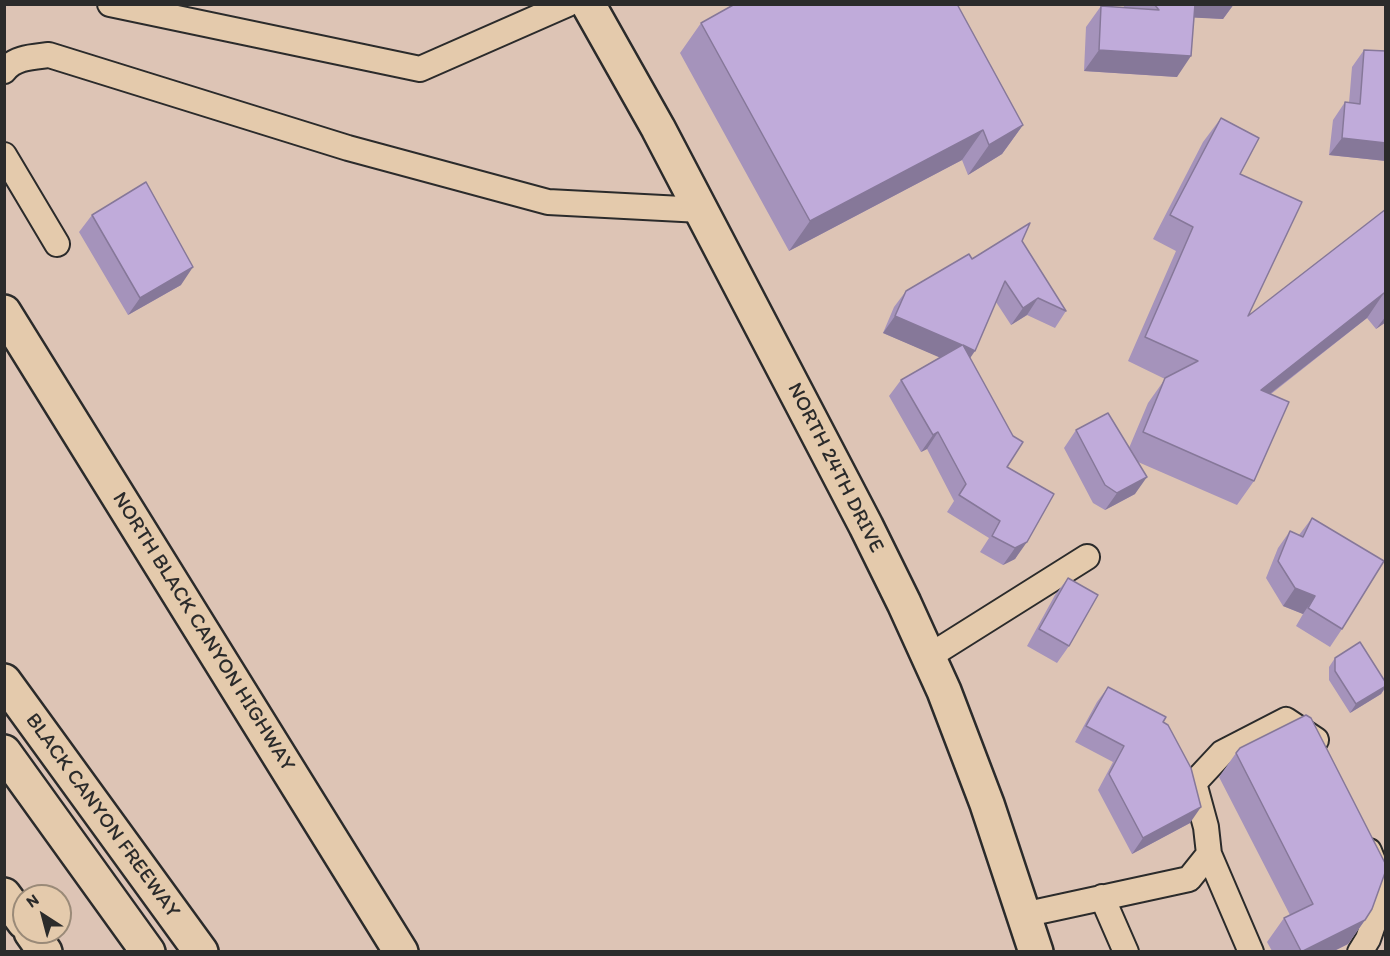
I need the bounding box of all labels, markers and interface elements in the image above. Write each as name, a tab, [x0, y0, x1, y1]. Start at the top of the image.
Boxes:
street label: NORTH 24TH DRIVE	[781, 379, 889, 557]
street label: NORTH BLACK CANYON HIGHWAY	[106, 488, 300, 776]
street label: BLACK CANYON FREEWAY	[19, 709, 185, 923]
north arrow	[12, 884, 72, 944]

